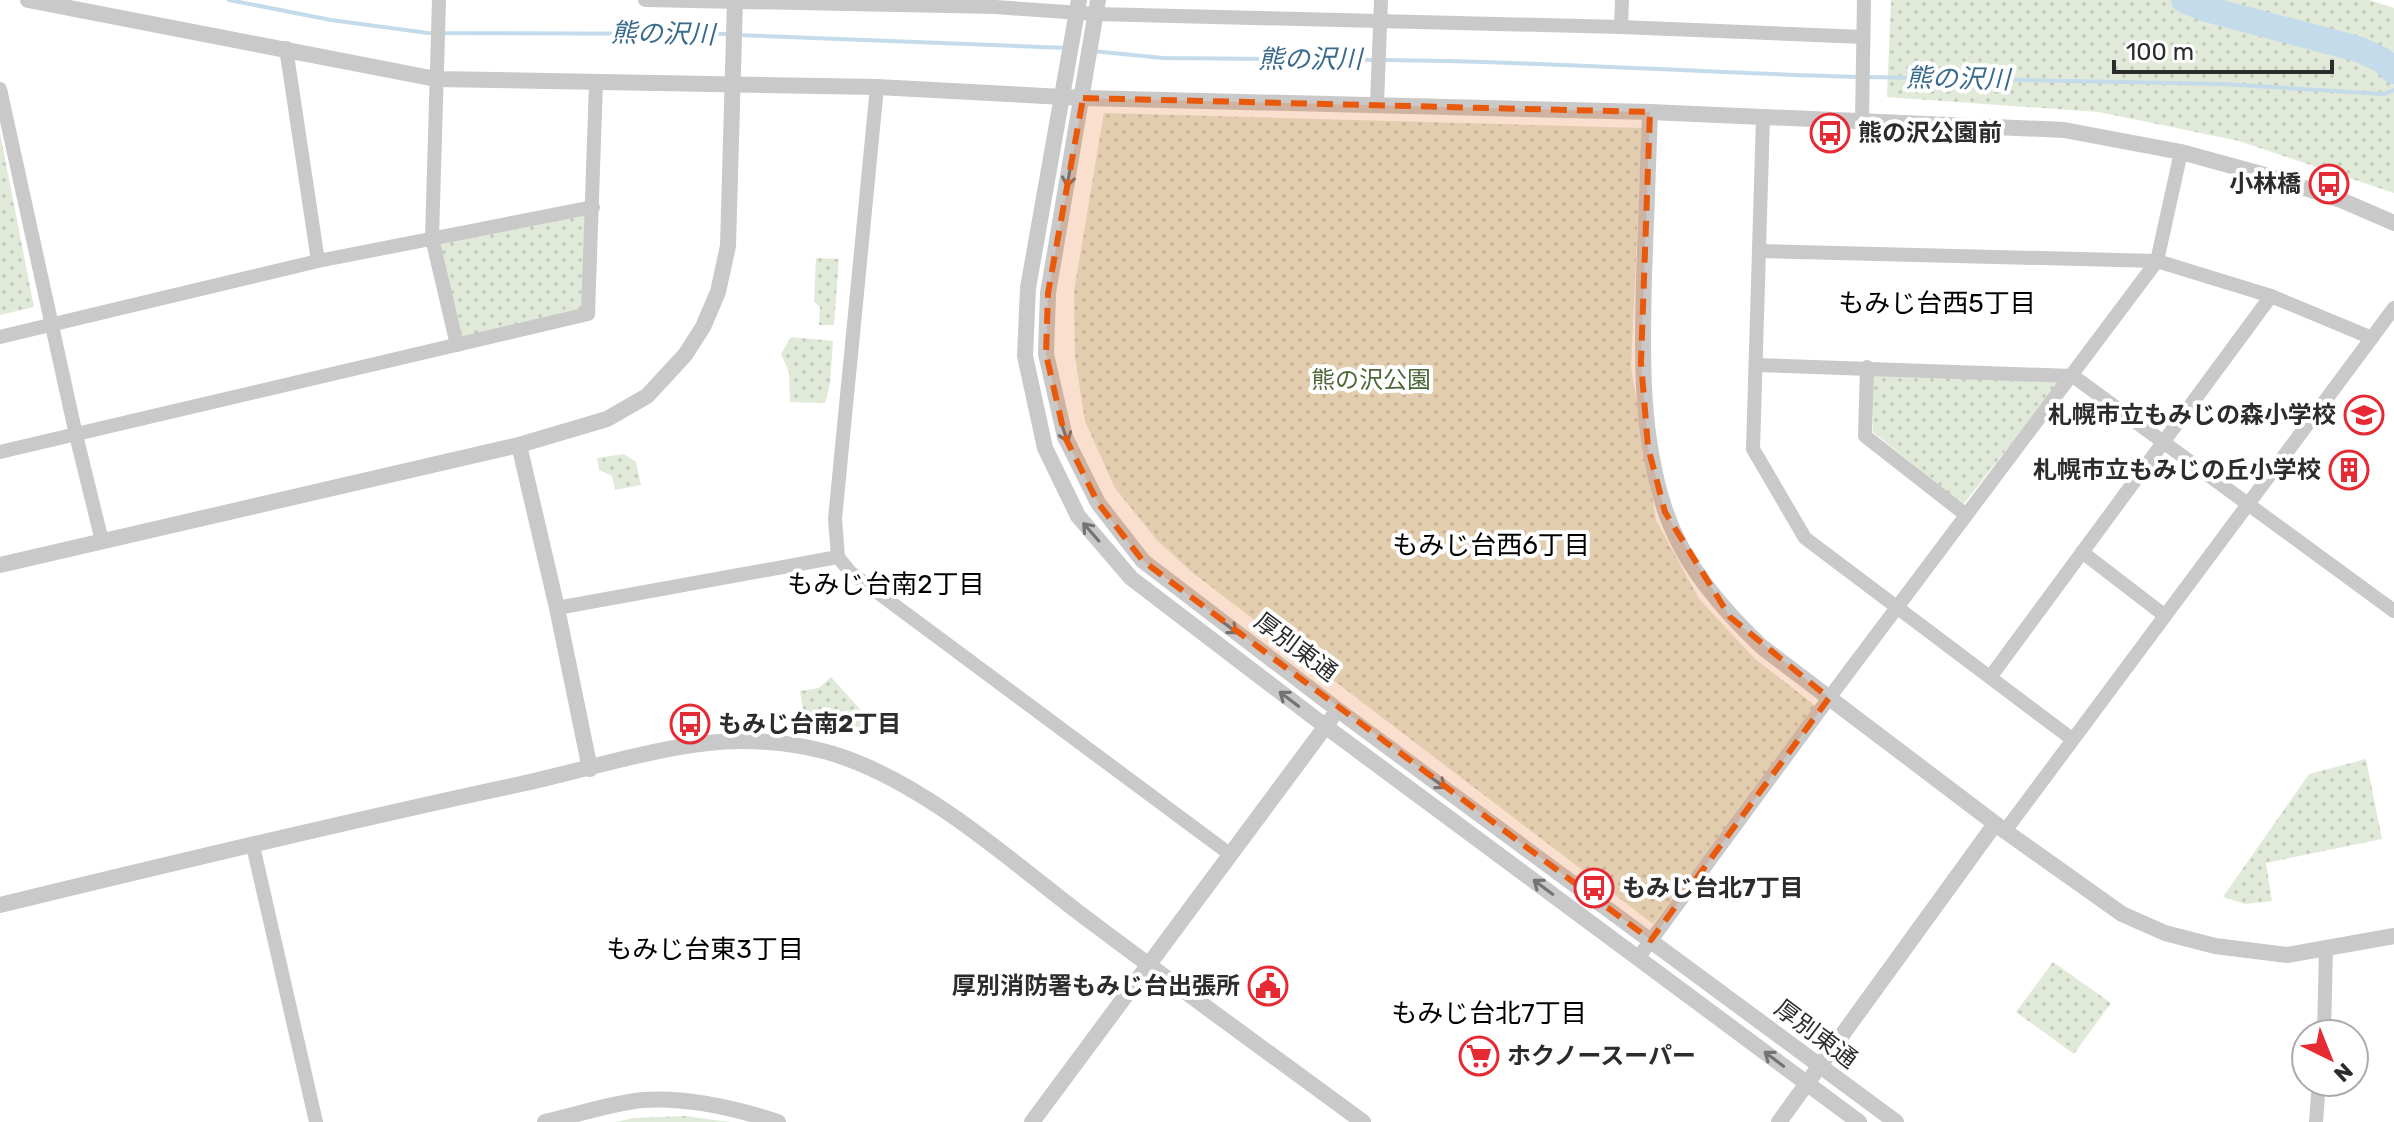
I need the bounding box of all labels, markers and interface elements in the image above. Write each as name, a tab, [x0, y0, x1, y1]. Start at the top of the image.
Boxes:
water label: 熊の沢川	[611, 18, 718, 50]
scale bar	[2114, 24, 2332, 74]
text: 100 m	[2126, 38, 2194, 66]
water label: 熊の沢川	[1258, 44, 1365, 75]
water label: 熊の沢川	[1906, 63, 2013, 95]
bus stop icon: 熊の沢公園前	[1809, 112, 1851, 154]
place label: 熊の沢公園前	[1858, 119, 2002, 147]
one-way arrow	[1060, 162, 1075, 187]
bus stop icon: 小林橋	[2308, 163, 2350, 205]
place label: 小林橋	[2229, 170, 2301, 198]
district label: もみじ台西5丁目	[1838, 288, 2036, 319]
park label: 熊の沢公園	[1311, 366, 1431, 394]
school or university icon: 札幌市立もみじの森小学校	[2343, 394, 2385, 436]
place label: 札幌市立もみじの森小学校	[2048, 401, 2336, 429]
one-way arrow	[1058, 418, 1073, 443]
building icon: 札幌市立もみじの丘小学校	[2328, 449, 2370, 491]
place label: 札幌市立もみじの丘小学校	[2033, 456, 2321, 484]
one-way arrow	[1082, 522, 1100, 542]
district label: もみじ台西6丁目	[1392, 530, 1590, 561]
district label: もみじ台南2丁目	[787, 569, 985, 600]
street label: 厚別東通	[1249, 607, 1343, 687]
one-way arrow	[1217, 617, 1238, 634]
one-way arrow	[1279, 690, 1300, 707]
bus stop icon: もみじ台南2丁目	[669, 703, 711, 745]
place label: もみじ台南2丁目	[718, 710, 902, 738]
one-way arrow	[1425, 773, 1446, 790]
bus stop icon: もみじ台北7丁目	[1573, 867, 1615, 909]
place label: もみじ台北7丁目	[1622, 874, 1804, 902]
one-way arrow	[1533, 878, 1555, 895]
district label: もみじ台東3丁目	[606, 934, 804, 965]
public building icon: 厚別消防署もみじ台出張所	[1247, 965, 1289, 1007]
place label: 厚別消防署もみじ台出張所	[952, 972, 1240, 1000]
street label: 厚別東通	[1769, 994, 1863, 1074]
district label: もみじ台北7丁目	[1391, 998, 1587, 1029]
north arrow	[2290, 1018, 2370, 1098]
supermarket icon: ホクノースーパー	[1458, 1035, 1500, 1077]
place label: ホクノースーパー	[1507, 1042, 1696, 1070]
one-way arrow	[1764, 1051, 1785, 1068]
text: N	[2328, 1057, 2358, 1088]

